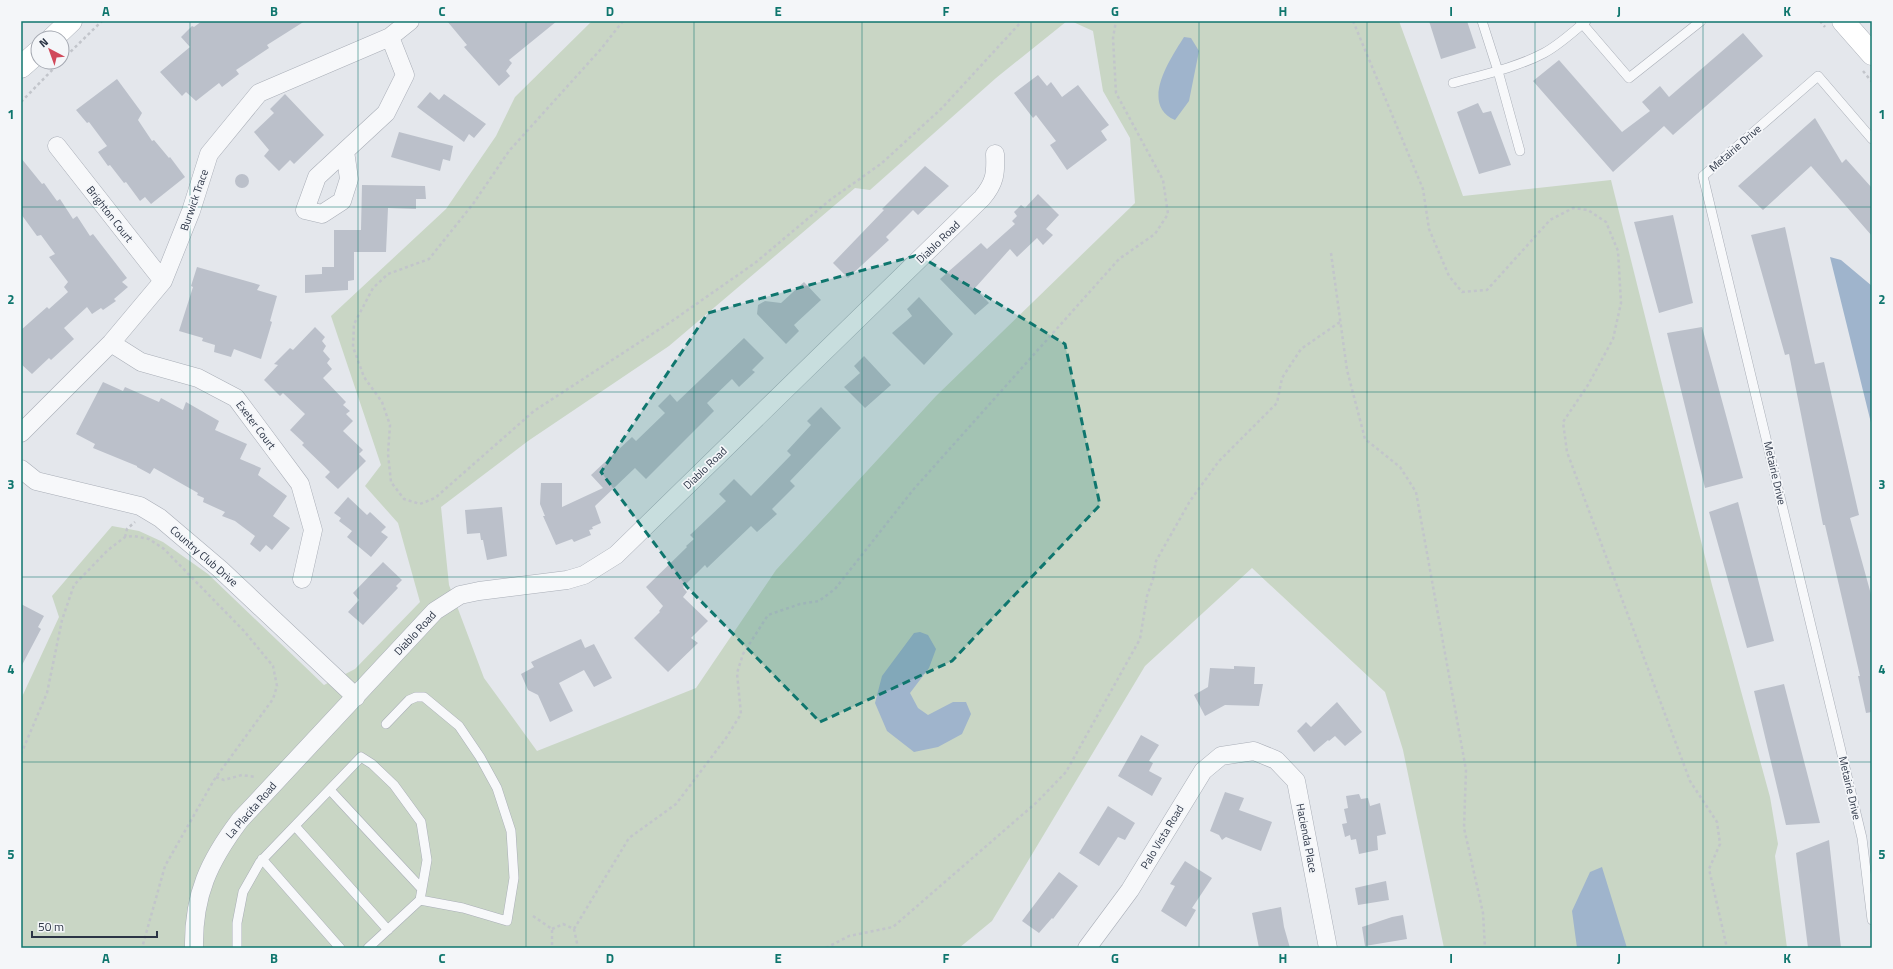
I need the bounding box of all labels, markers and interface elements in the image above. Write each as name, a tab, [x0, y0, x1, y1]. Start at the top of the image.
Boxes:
text: A	[102, 1, 110, 21]
text: B	[270, 1, 278, 21]
text: C	[438, 1, 446, 21]
text: D	[606, 1, 614, 21]
text: E	[774, 1, 782, 21]
text: F	[943, 1, 950, 21]
text: G	[1111, 1, 1119, 21]
text: H	[1279, 1, 1287, 21]
text: I	[1449, 1, 1453, 21]
text: J	[1617, 1, 1621, 21]
text: K	[1783, 1, 1791, 21]
north arrow	[30, 30, 70, 70]
text: N	[35, 34, 52, 51]
text: 1	[7, 104, 15, 124]
text: 1	[1878, 104, 1886, 124]
street label: Metairie Drive	[1705, 120, 1765, 175]
street label: Burwick Trace	[176, 167, 212, 233]
street label: Brighton Court	[83, 182, 137, 246]
street label: Diablo Road	[913, 217, 964, 267]
text: 2	[7, 289, 15, 309]
text: 2	[1878, 289, 1886, 309]
street label: Exeter Court	[232, 397, 280, 453]
street label: Metairie Drive	[1760, 440, 1790, 507]
street label: Diablo Road	[680, 443, 731, 493]
text: 3	[7, 474, 15, 494]
text: 3	[1878, 474, 1886, 494]
street label: Country Club Drive	[167, 522, 242, 590]
street label: Diablo Road	[390, 607, 440, 659]
text: 4	[7, 659, 15, 679]
text: 4	[1878, 659, 1886, 679]
street label: Metairie Drive	[1835, 755, 1865, 822]
street label: La Placita Road	[222, 778, 280, 842]
street label: Palo Vista Road	[1137, 802, 1188, 872]
street label: Hacienda Place	[1292, 802, 1322, 874]
text: 5	[7, 844, 15, 864]
text: 5	[1878, 844, 1886, 864]
scale bar	[32, 913, 157, 939]
text: 50 m	[38, 917, 64, 936]
text: A	[102, 948, 110, 968]
text: B	[270, 948, 278, 968]
text: C	[438, 948, 446, 968]
text: D	[606, 948, 614, 968]
text: E	[774, 948, 782, 968]
text: F	[943, 948, 950, 968]
text: G	[1111, 948, 1119, 968]
text: H	[1279, 948, 1287, 968]
text: I	[1449, 948, 1453, 968]
text: J	[1617, 948, 1621, 968]
text: K	[1783, 948, 1791, 968]

